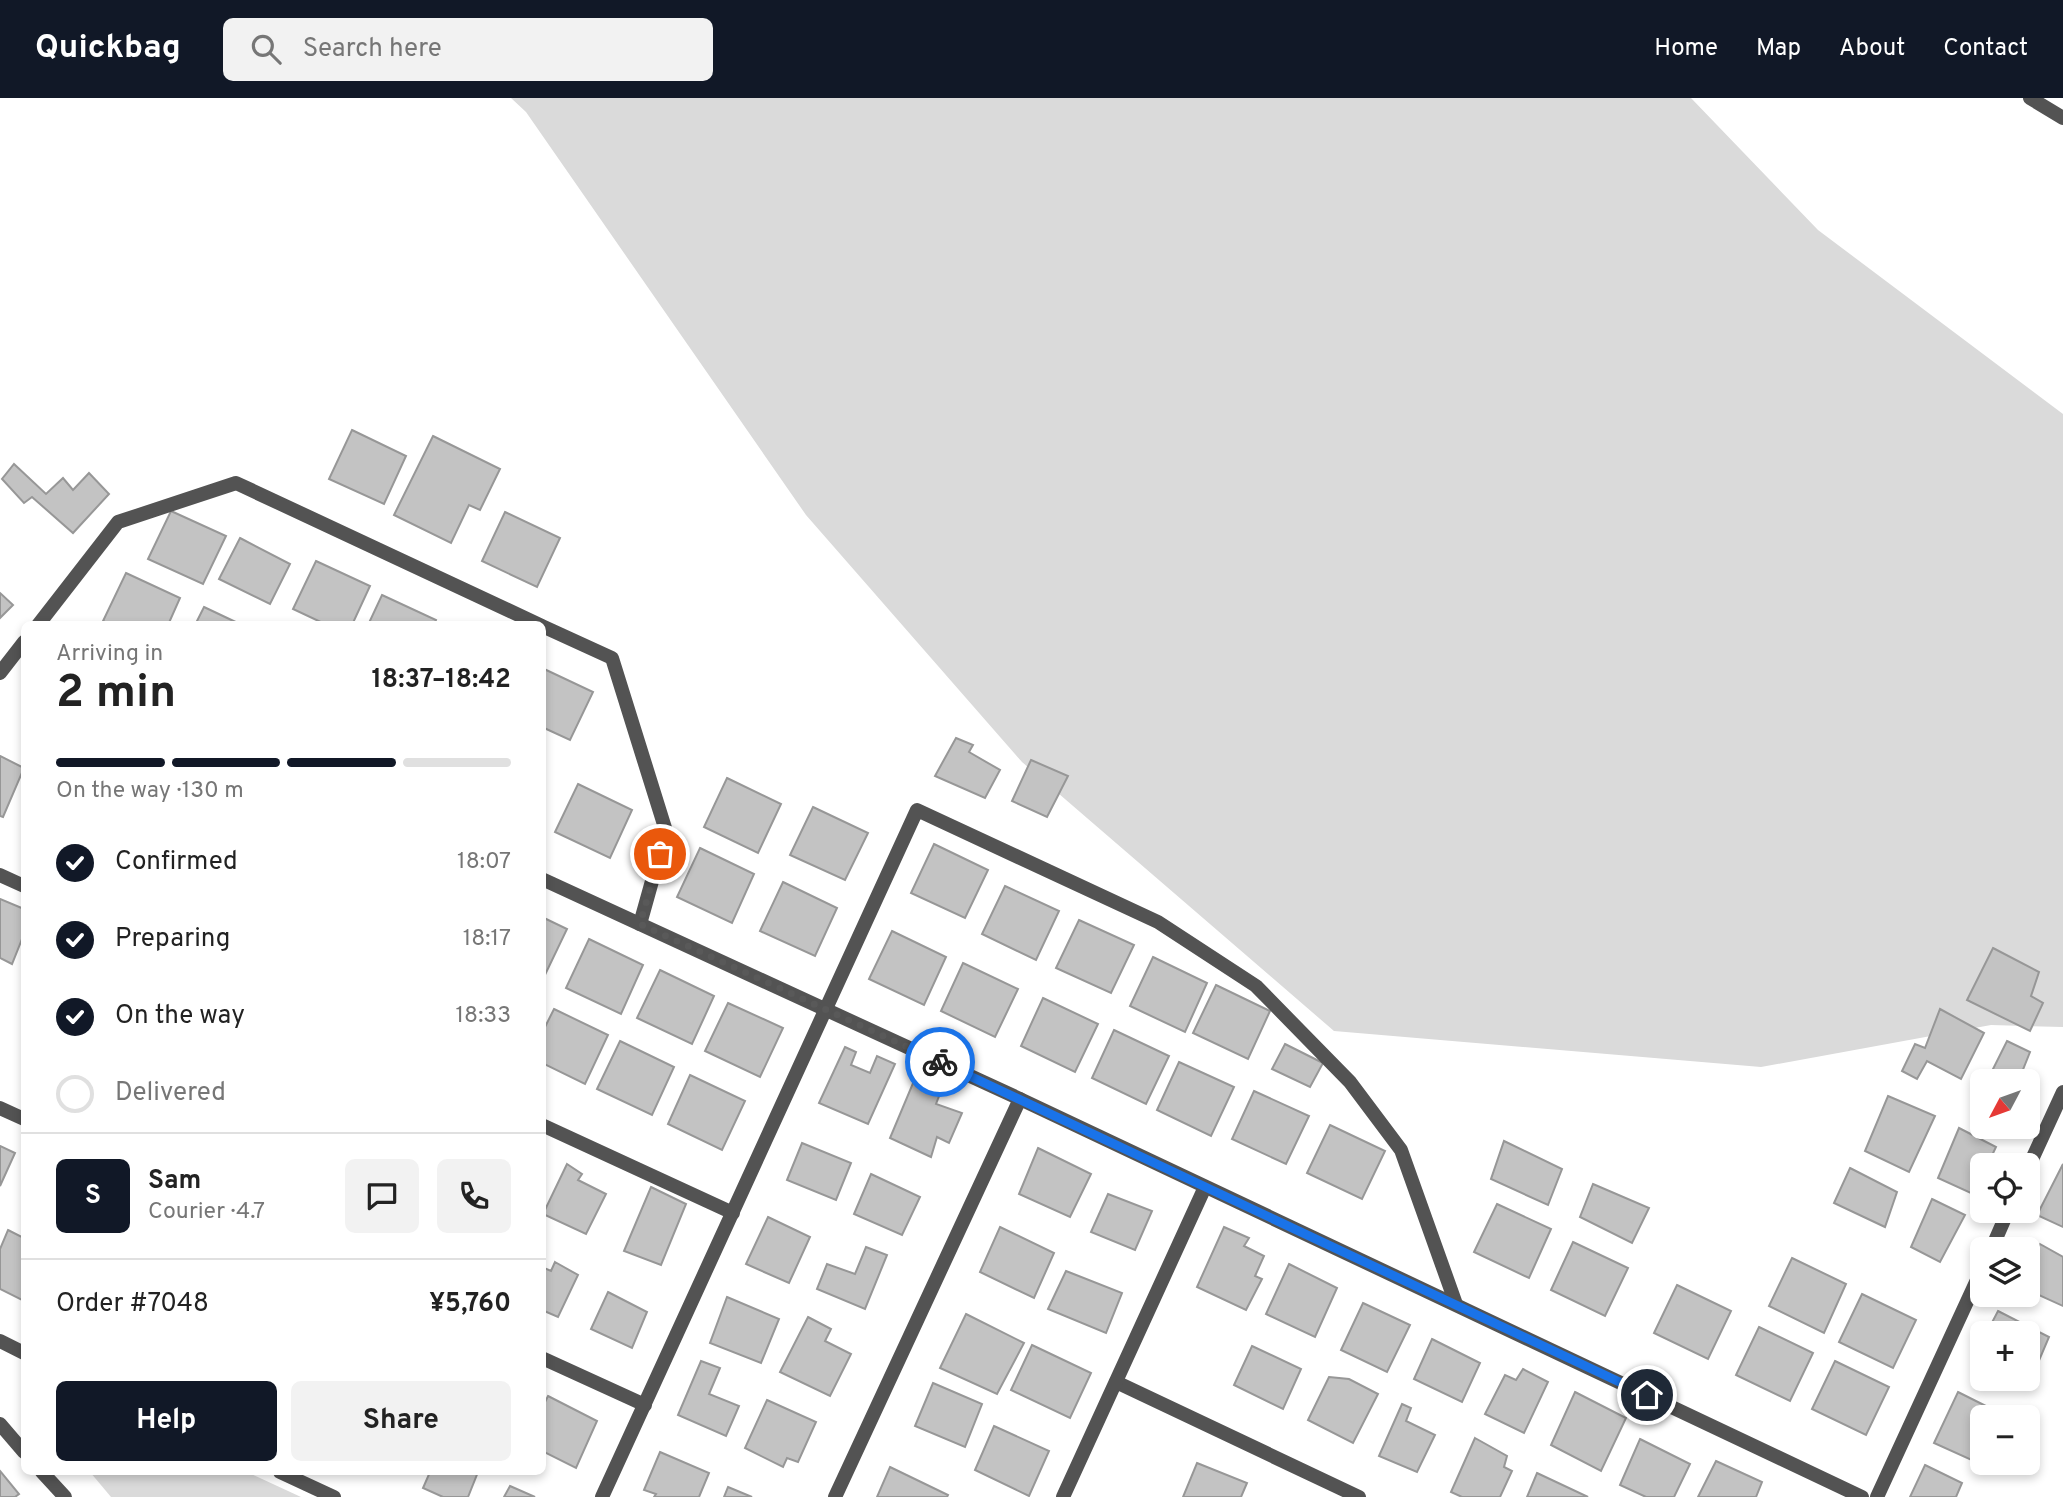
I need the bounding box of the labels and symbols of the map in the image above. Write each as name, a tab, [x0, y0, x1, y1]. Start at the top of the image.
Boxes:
pin	[630, 824, 690, 884]
courier	[905, 1027, 975, 1097]
north arrow	[1970, 1069, 2040, 1139]
pin	[1617, 1365, 1677, 1425]

